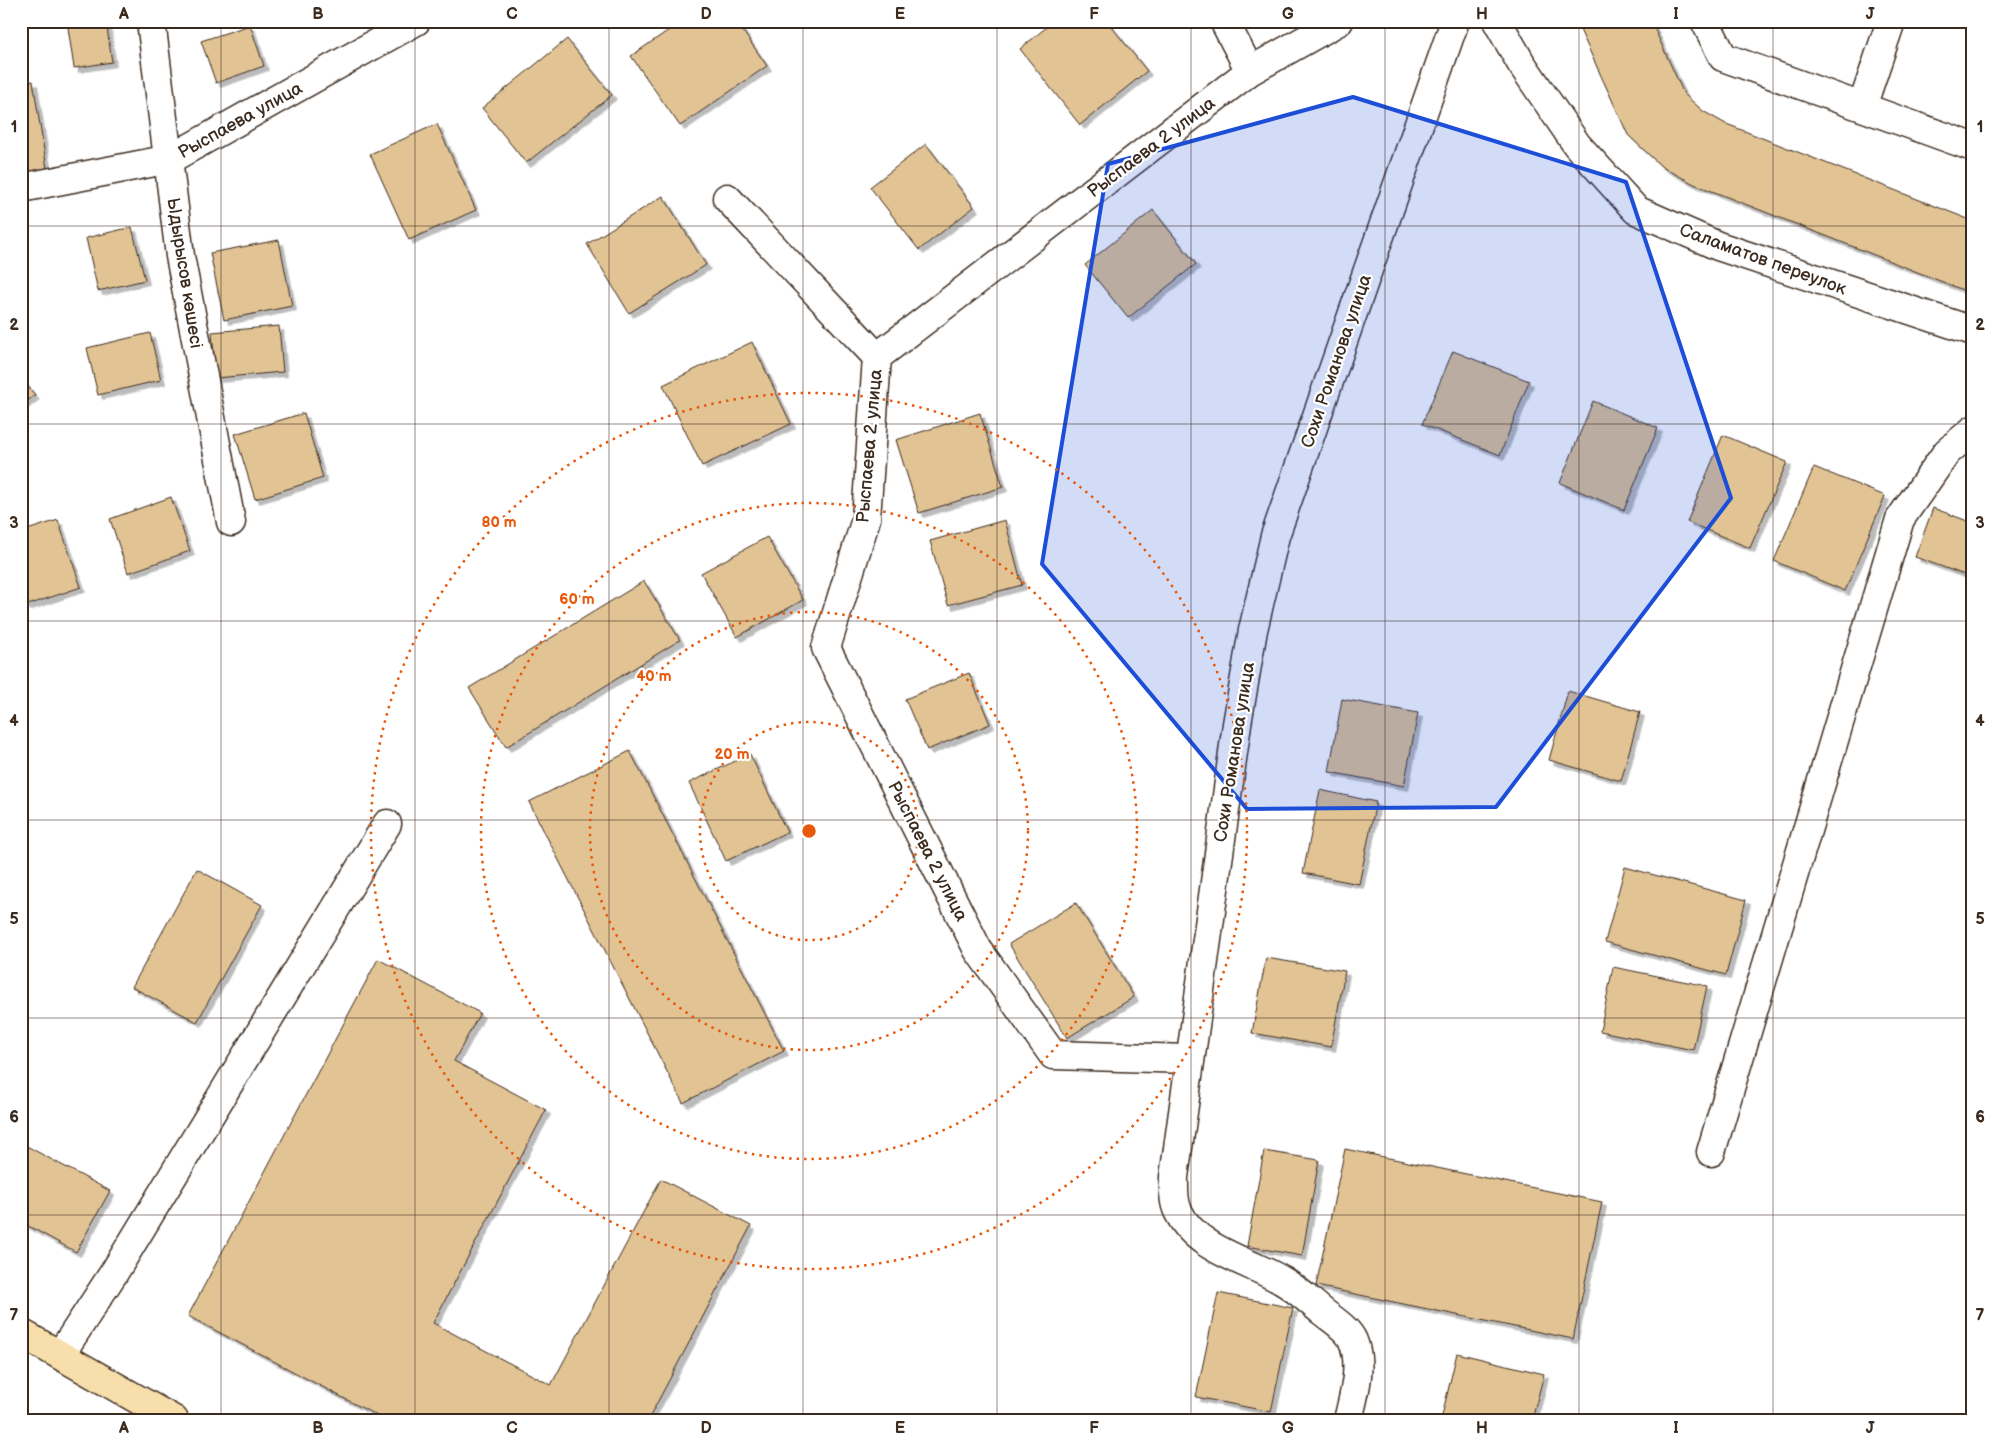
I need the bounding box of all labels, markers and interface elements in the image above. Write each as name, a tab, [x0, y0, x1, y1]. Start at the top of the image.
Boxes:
text: A	[118, 5, 129, 24]
text: B	[312, 5, 324, 24]
text: C	[506, 5, 518, 24]
text: D	[700, 5, 712, 24]
text: E	[895, 5, 905, 24]
text: F	[1089, 5, 1099, 24]
text: G	[1282, 5, 1294, 24]
text: H	[1476, 5, 1488, 24]
text: I	[1673, 5, 1679, 24]
text: J	[1866, 5, 1875, 24]
street label: Рыспаева улица	[174, 77, 306, 163]
street label: Рыспаева 2 улица	[1083, 92, 1220, 202]
text: 1	[11, 118, 17, 137]
text: 1	[1977, 118, 1983, 137]
street label: Ыдырысов көшесі	[162, 196, 207, 350]
street label: Саламатов переулок	[1677, 220, 1849, 300]
street label: Сохи Романова улица	[1297, 271, 1376, 451]
text: 2	[9, 316, 19, 335]
text: 2	[1975, 316, 1985, 335]
street label: Рыспаева 2 улица	[852, 368, 887, 524]
text: 80 m	[481, 513, 517, 532]
text: 3	[9, 514, 19, 533]
text: 3	[1975, 514, 1985, 533]
text: 60 m	[559, 590, 595, 609]
street label: Сохи Романова улица	[1210, 660, 1259, 844]
text: 40 m	[636, 667, 672, 686]
text: 4	[9, 712, 19, 731]
text: 4	[1975, 712, 1985, 731]
text: 20 m	[715, 745, 750, 764]
street label: Рыспаева 2 улица	[883, 778, 972, 925]
centre of rings	[800, 822, 818, 840]
text: 5	[9, 910, 19, 929]
text: 5	[1975, 910, 1985, 929]
text: 6	[9, 1108, 19, 1127]
text: 6	[1975, 1108, 1985, 1127]
text: 7	[10, 1306, 19, 1325]
text: 7	[1976, 1306, 1985, 1325]
text: A	[118, 1419, 129, 1438]
text: B	[312, 1419, 324, 1438]
text: C	[506, 1419, 518, 1438]
text: D	[700, 1419, 712, 1438]
text: E	[895, 1419, 905, 1438]
text: F	[1089, 1419, 1099, 1438]
text: G	[1282, 1419, 1294, 1438]
text: H	[1476, 1419, 1488, 1438]
text: I	[1673, 1419, 1679, 1438]
text: J	[1866, 1419, 1875, 1438]

